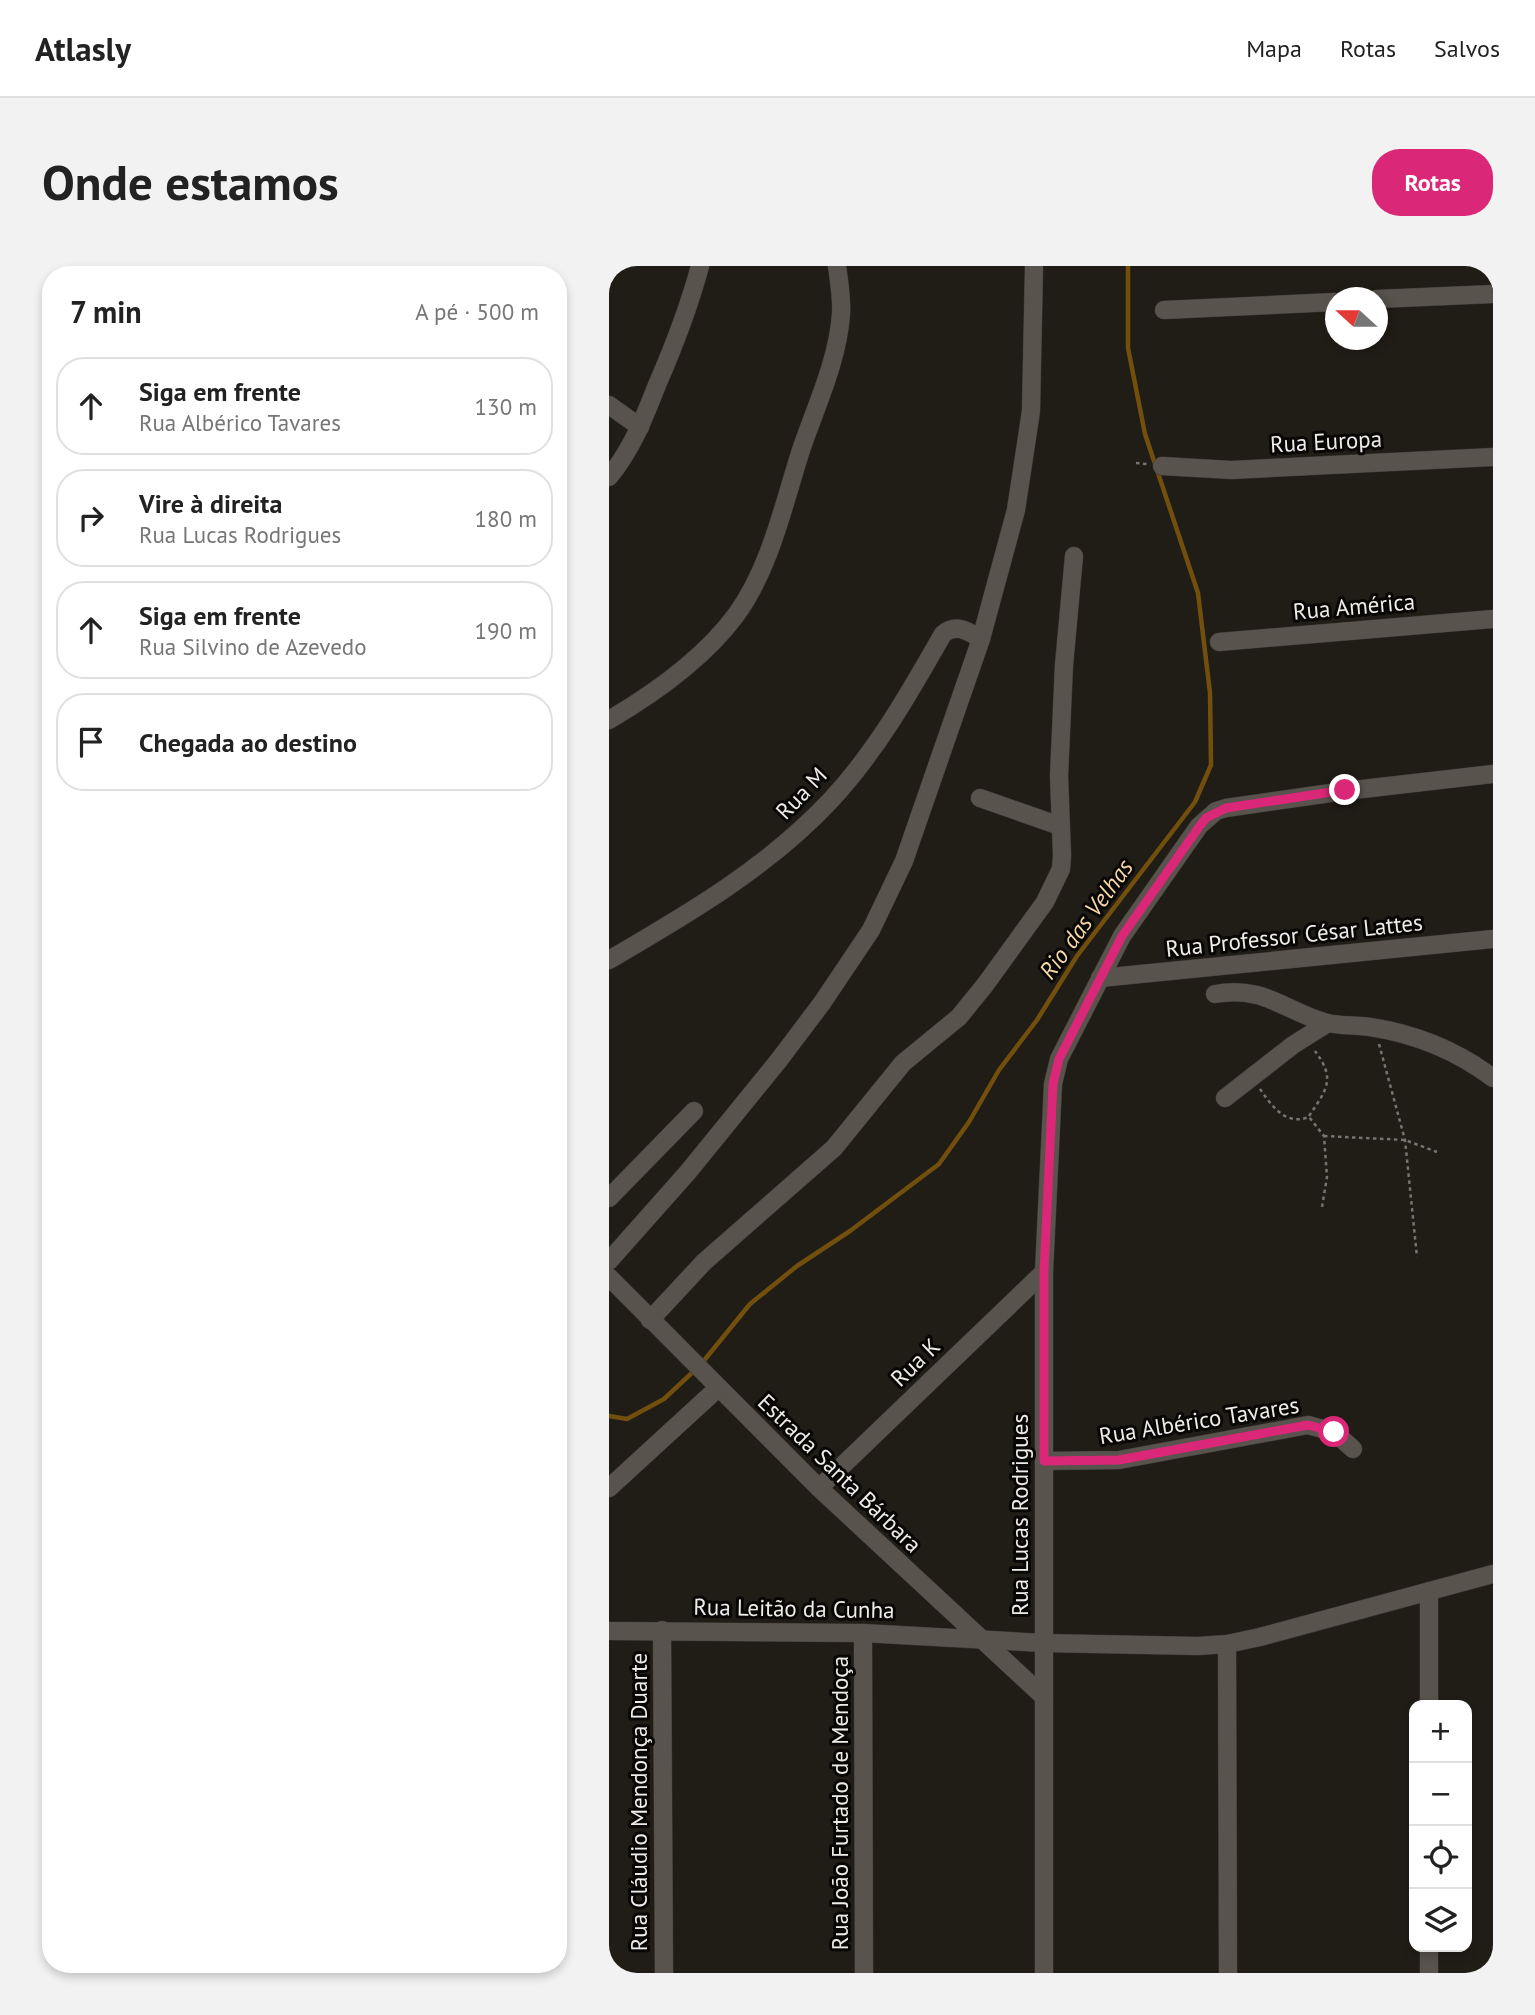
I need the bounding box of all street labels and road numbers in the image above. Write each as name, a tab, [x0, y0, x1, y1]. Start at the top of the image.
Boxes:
street label: Rua Europa	[1269, 424, 1383, 458]
street label: Rua América	[1292, 586, 1416, 626]
street label: Rua M	[769, 761, 833, 825]
street label: Rua Professor César Lattes	[1164, 907, 1424, 963]
street label: Rua K	[884, 1332, 946, 1392]
street label: Estrada Santa Bárbara	[752, 1387, 928, 1559]
street label: Rua Albérico Tavares	[1097, 1390, 1301, 1450]
street label: Rua Lucas Rodrigues	[1005, 1414, 1034, 1616]
street label: Rua Leitão da Cunha	[693, 1592, 895, 1624]
street label: Rua Cláudio Mendonça Duarte	[624, 1653, 653, 1951]
street label: Rua João Furtado de Mendoça	[825, 1656, 854, 1950]

